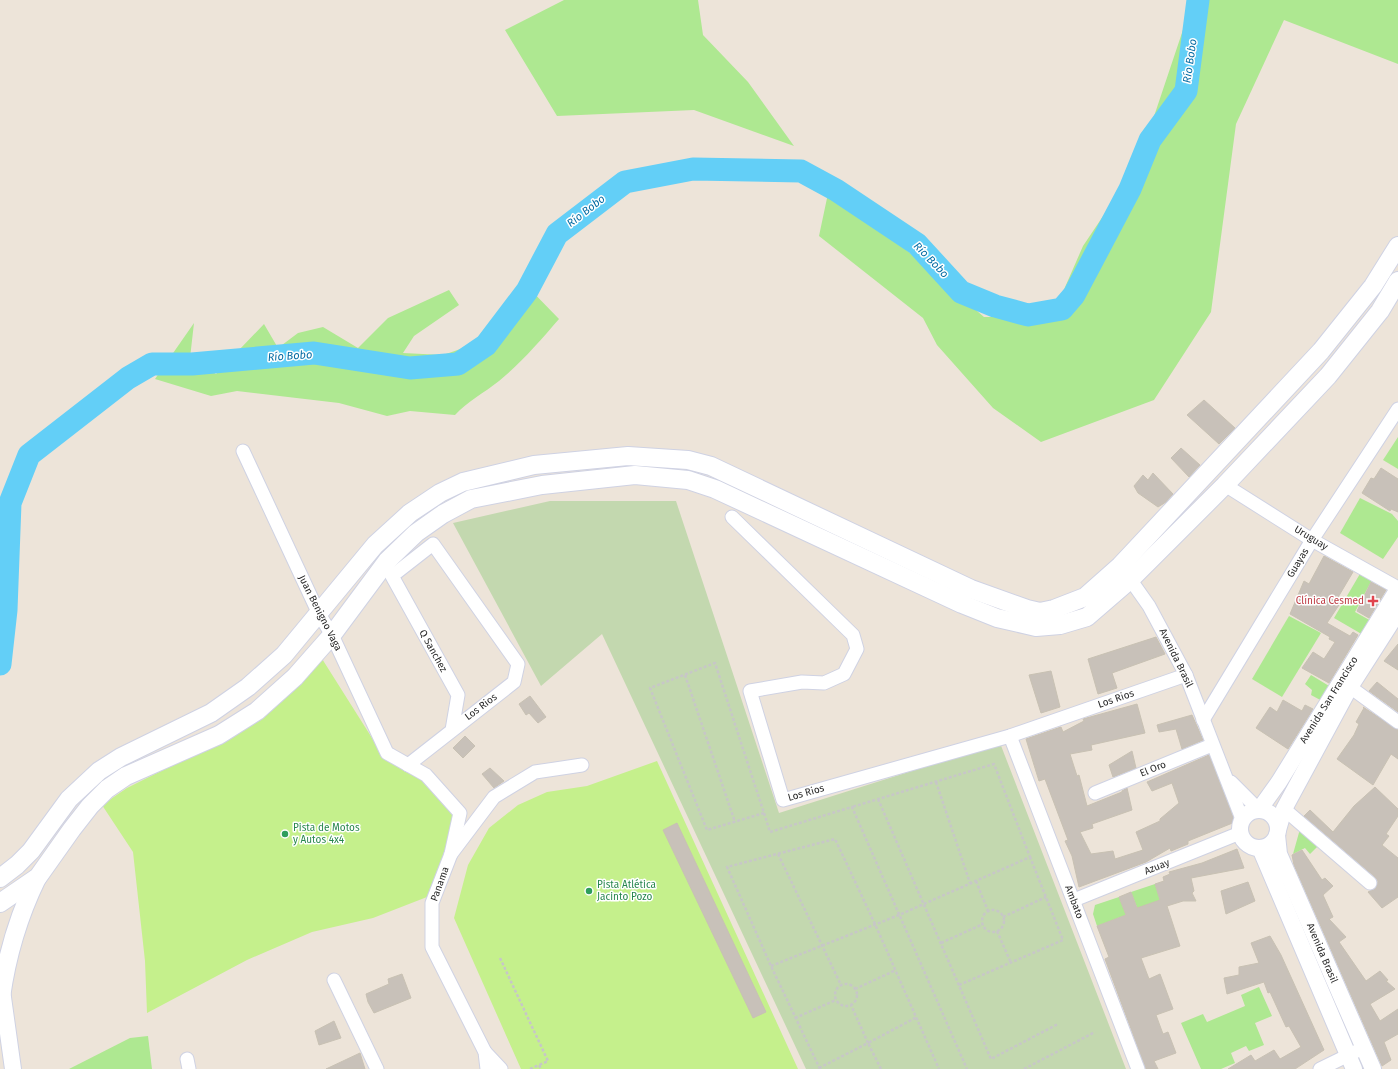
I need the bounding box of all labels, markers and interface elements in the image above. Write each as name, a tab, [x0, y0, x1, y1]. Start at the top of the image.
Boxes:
water label: Río Bobo	[1180, 38, 1200, 84]
water label: Río Bobo	[564, 192, 608, 230]
water label: Río Bobo	[911, 239, 951, 281]
water label: Río Bobo	[267, 348, 313, 364]
street label: Uruguay	[1292, 523, 1330, 553]
street label: Guayas	[1285, 546, 1312, 580]
street label: Juan Benigno Vaga	[296, 573, 344, 653]
place label: Clínica Cesmed	[1296, 594, 1364, 607]
marker: Clínica Cesmed	[1367, 595, 1379, 607]
street label: Avenida Brasil	[1157, 627, 1195, 690]
street label: Q Sanchez	[416, 628, 450, 675]
street label: Avenida San Francisco	[1297, 654, 1361, 746]
street label: Los Rios	[1096, 687, 1136, 711]
street label: Los Rios	[463, 691, 500, 723]
street label: El Oro	[1138, 758, 1168, 780]
street label: Los Rios	[786, 782, 826, 804]
place label: Pista de Motos y Autos 4x4	[293, 822, 360, 846]
marker: Pista de Motos y Autos 4x4	[280, 829, 290, 839]
street label: Azuay	[1143, 857, 1171, 877]
street label: Panama	[428, 865, 452, 903]
place label: Pista Atlética Jacinto Pozo	[597, 879, 656, 903]
street label: Ambato	[1062, 884, 1086, 921]
marker: Pista Atlética Jacinto Pozo	[584, 886, 594, 896]
street label: Avenida Brasil	[1304, 921, 1340, 985]

